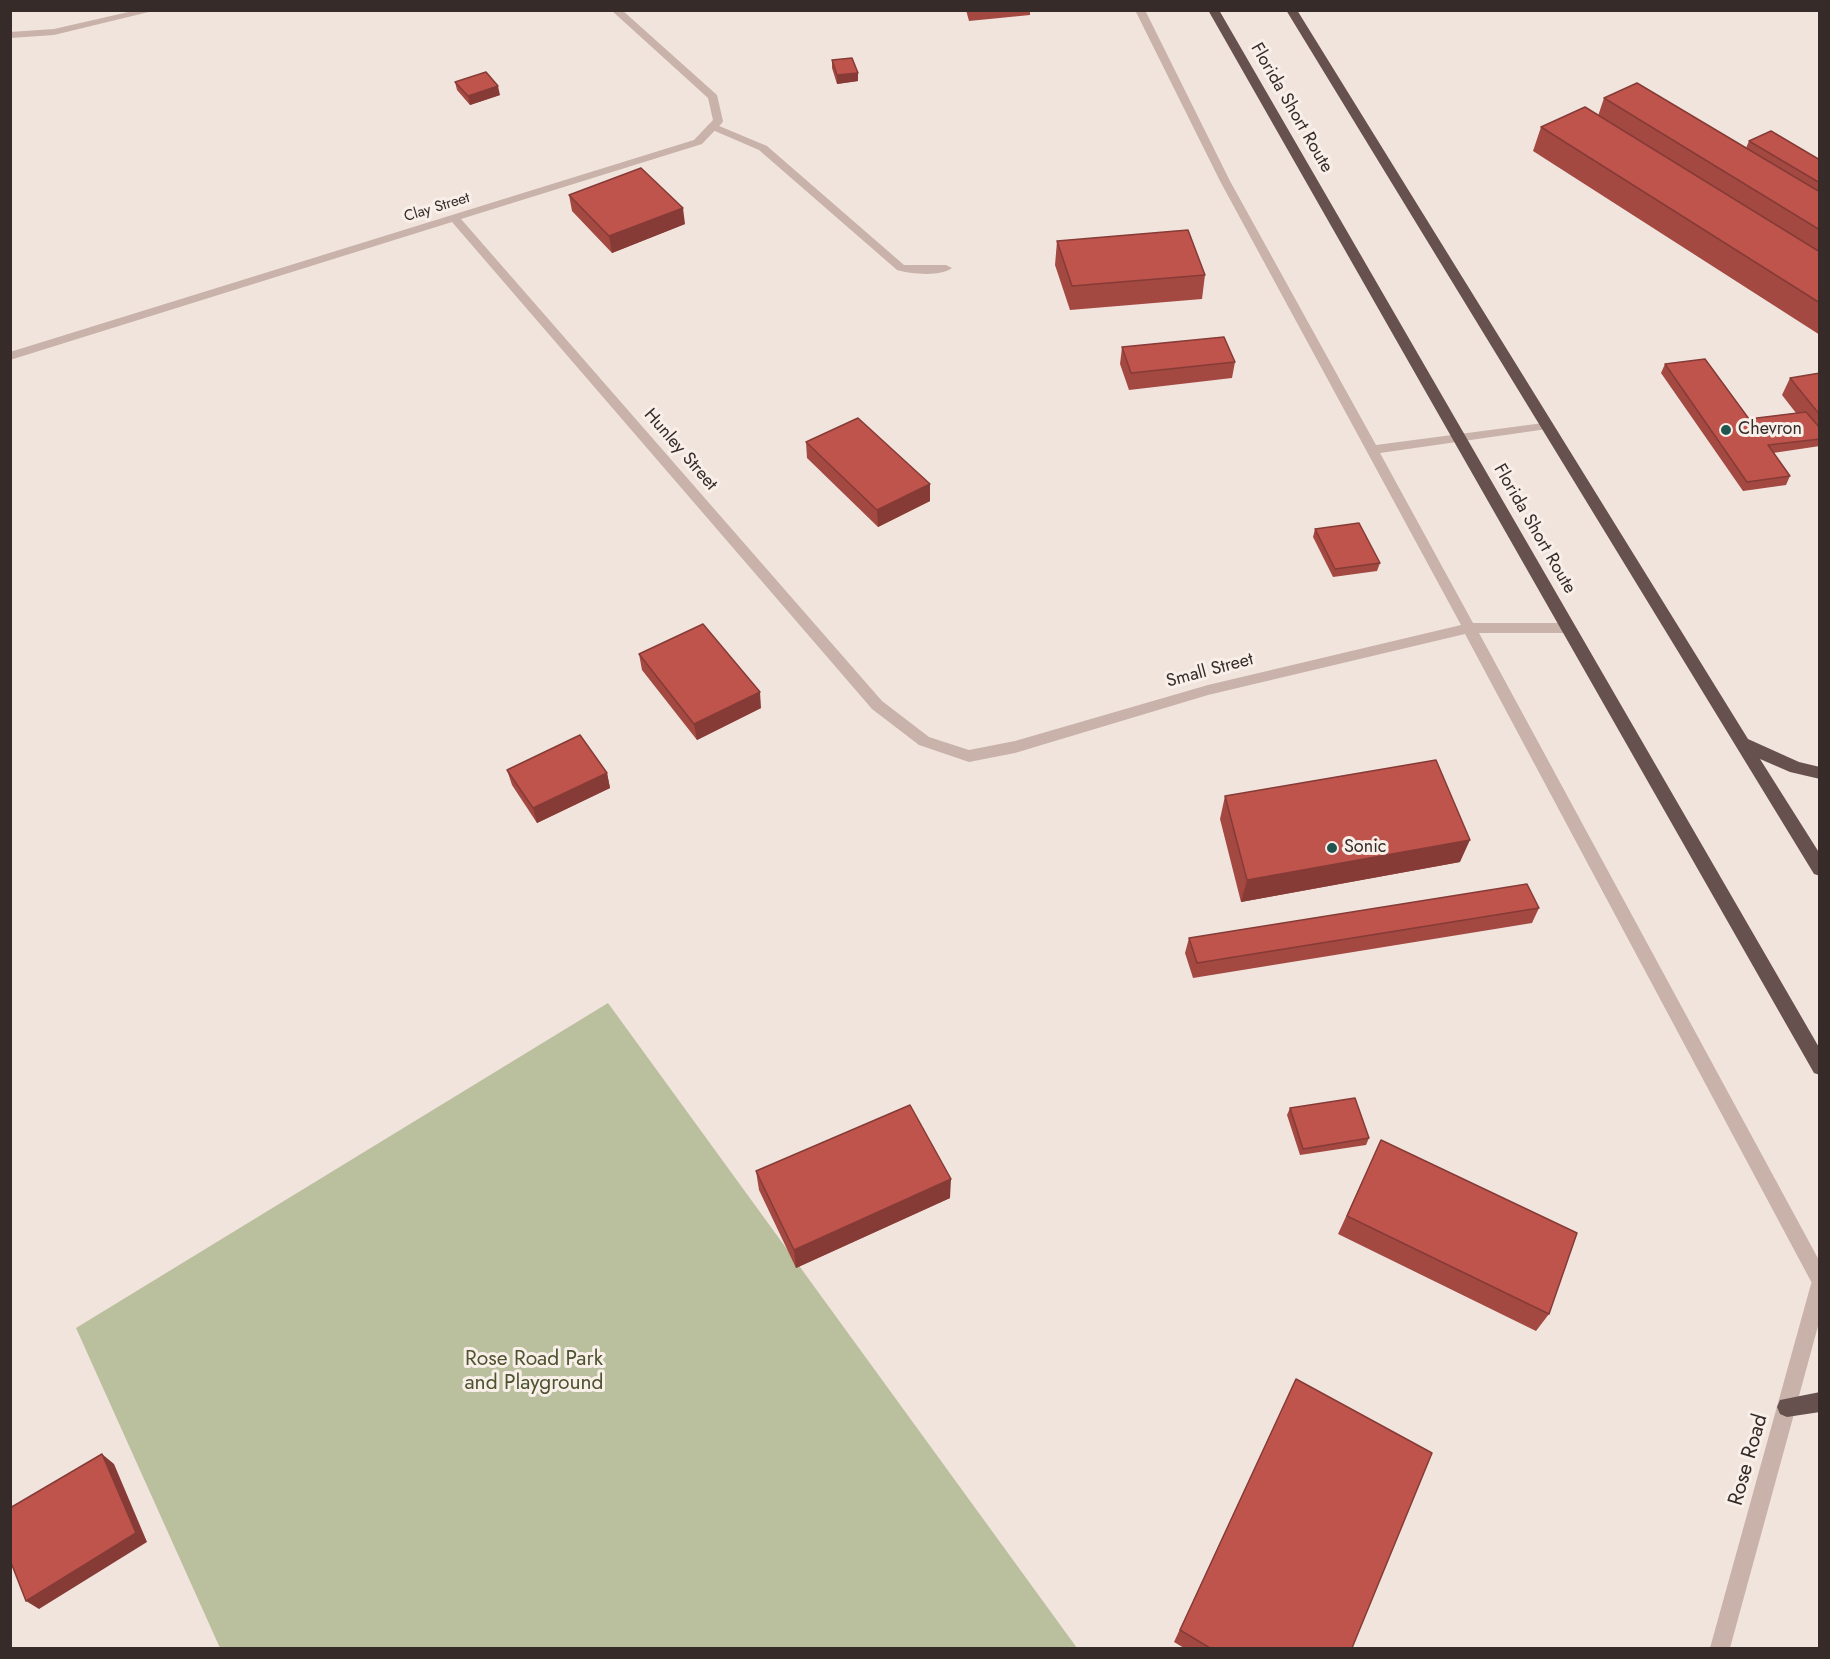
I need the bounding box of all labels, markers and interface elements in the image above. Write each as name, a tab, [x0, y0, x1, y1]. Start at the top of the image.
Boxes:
street label: Florida Short Route	[1245, 39, 1337, 177]
street label: Clay Street	[402, 189, 472, 227]
street label: Hunley Street	[639, 405, 721, 495]
place label: Chevron	[1738, 419, 1802, 441]
marker: Chevron	[1719, 423, 1733, 437]
street label: Florida Short Route	[1488, 460, 1580, 598]
street label: Small Street	[1164, 649, 1256, 693]
place label: Sonic	[1344, 837, 1386, 859]
marker: Sonic	[1325, 841, 1339, 855]
park label: Rose Road Park and Playground	[465, 1347, 603, 1397]
street label: Rose Road	[1724, 1411, 1774, 1509]

